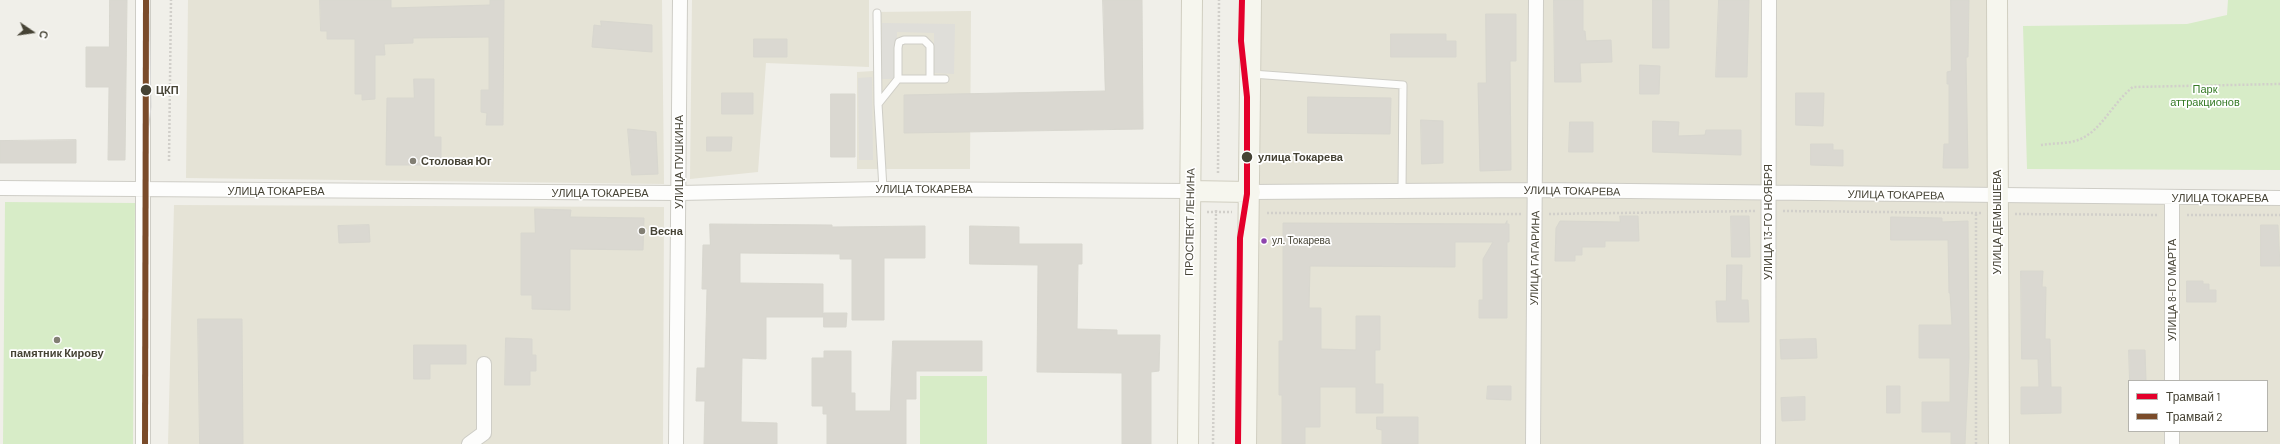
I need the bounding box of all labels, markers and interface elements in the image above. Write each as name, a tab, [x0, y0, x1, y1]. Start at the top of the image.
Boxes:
north arrow	[12, 12, 52, 52]
text: С	[37, 29, 51, 40]
park label: Парк аттракционов	[2170, 82, 2240, 108]
marker: ЦКП	[139, 83, 153, 97]
place label: ЦКП	[156, 83, 179, 97]
street label: УЛИЦА ПУШКИНА	[672, 115, 686, 209]
marker: улица Токарева	[1240, 150, 1254, 164]
place label: улица Токарева	[1258, 150, 1343, 164]
place label: Столовая Юг	[421, 154, 491, 168]
marker: Столовая Юг	[408, 156, 418, 166]
street label: УЛИЦА 13-ГО НОЯБРЯ	[1761, 164, 1775, 280]
street label: ПРОСПЕКТ ЛЕНИНА	[1182, 168, 1198, 276]
street label: УЛИЦА ДЕМЫШЕВА	[1990, 170, 2004, 274]
street label: УЛИЦА ТОКАРЕВА	[876, 182, 972, 196]
street label: УЛИЦА ТОКАРЕВА	[228, 184, 324, 198]
street label: УЛИЦА ТОКАРЕВА	[1523, 184, 1621, 198]
street label: УЛИЦА ТОКАРЕВА	[552, 186, 648, 200]
street label: УЛИЦА ТОКАРЕВА	[1847, 188, 1945, 202]
street label: УЛИЦА ТОКАРЕВА	[2172, 191, 2268, 205]
street label: УЛИЦА ГАГАРИНА	[1528, 210, 1542, 306]
place label: Весна	[650, 224, 683, 238]
marker: Весна	[637, 226, 647, 236]
place label: ул. Токарева	[1272, 235, 1330, 247]
marker: ул. Токарева	[1259, 236, 1269, 246]
street label: УЛИЦА 8-ГО МАРТА	[2165, 239, 2179, 341]
marker: памятник Кирову	[52, 335, 62, 345]
place label: памятник Кирову	[10, 346, 104, 360]
legend	[2128, 380, 2268, 432]
text: Трамвай 1	[2166, 389, 2220, 403]
text: Трамвай 2	[2166, 409, 2223, 423]

